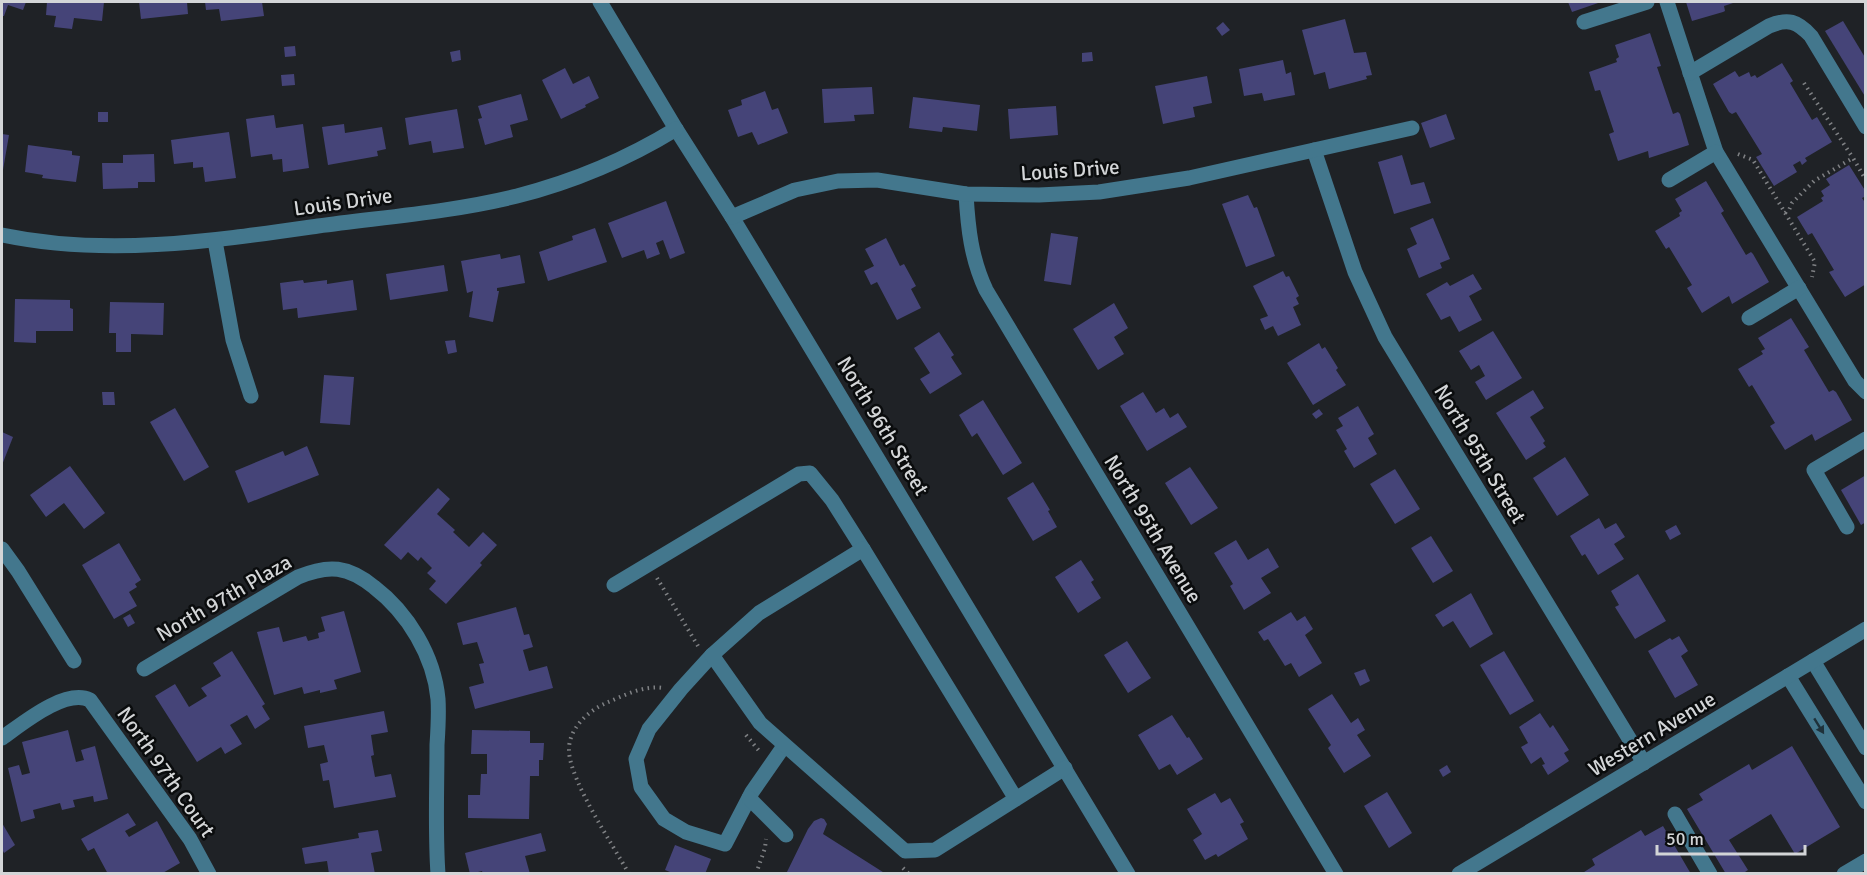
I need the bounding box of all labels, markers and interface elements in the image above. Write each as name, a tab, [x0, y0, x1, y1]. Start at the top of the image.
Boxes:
street label: Louis Drive	[1020, 154, 1120, 186]
street label: Louis Drive	[292, 182, 394, 222]
street label: North 96th Street	[831, 352, 935, 500]
street label: North 95th Street	[1428, 380, 1532, 528]
street label: North 95th Avenue	[1098, 450, 1208, 608]
street label: North 97th Plaza	[152, 549, 296, 647]
street label: Western Avenue	[1584, 686, 1720, 782]
street label: North 97th Court	[111, 702, 221, 842]
one-way arrow	[1813, 718, 1824, 734]
scale bar	[1657, 818, 1806, 856]
text: 50 m	[1666, 828, 1704, 850]

